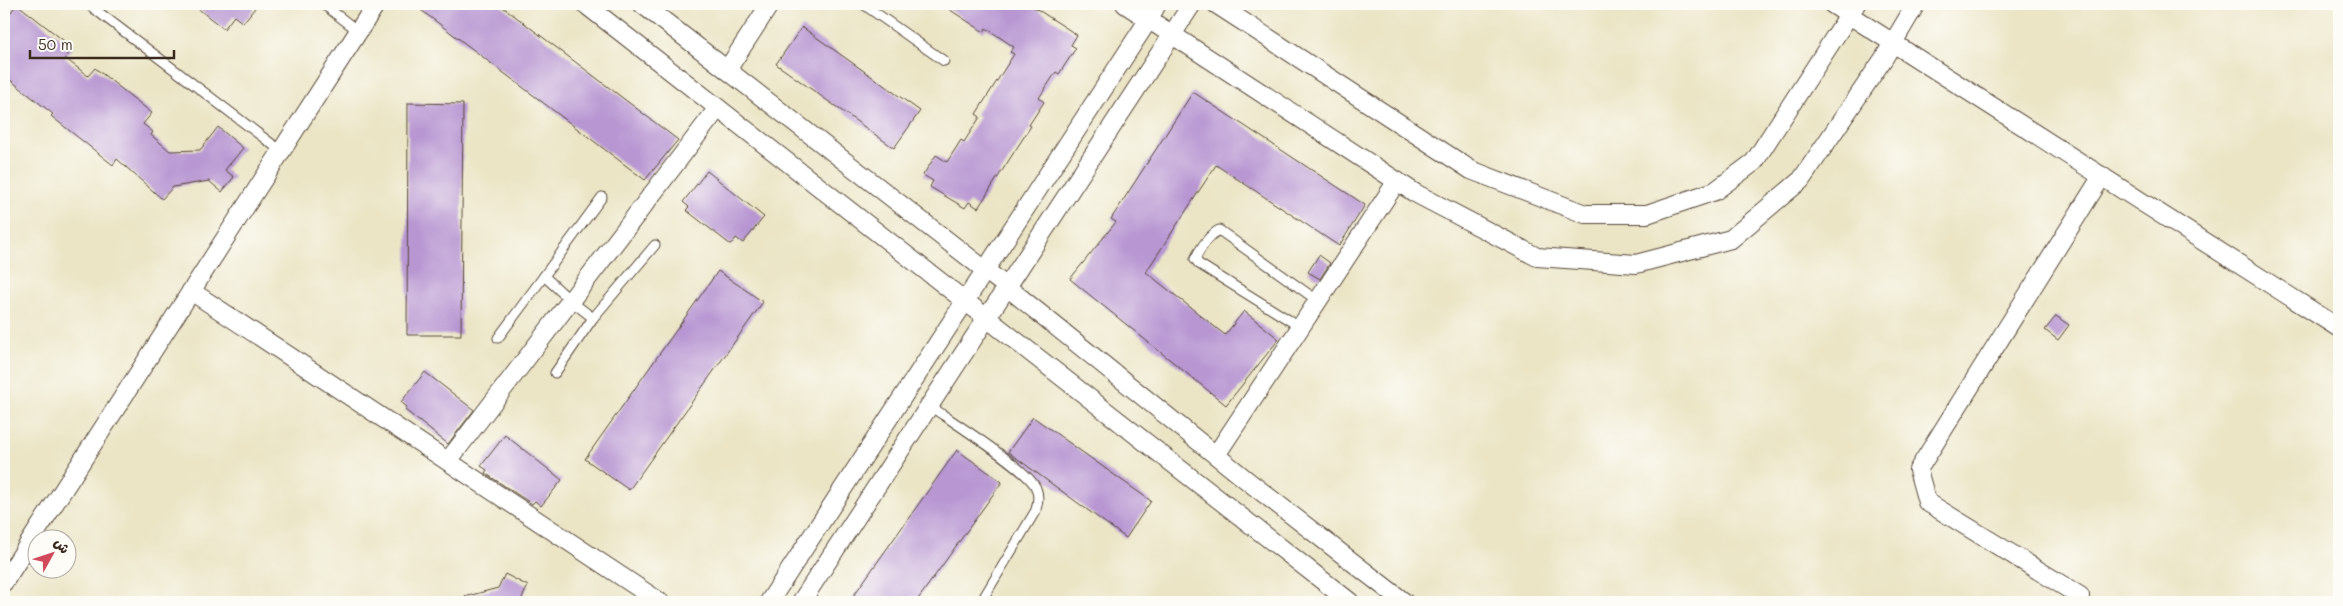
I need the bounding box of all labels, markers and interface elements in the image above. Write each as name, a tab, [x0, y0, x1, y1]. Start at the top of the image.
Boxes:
scale bar	[30, 28, 174, 60]
text: 50 m	[38, 34, 73, 54]
north arrow	[28, 528, 78, 578]
text: ش	[50, 533, 75, 557]

